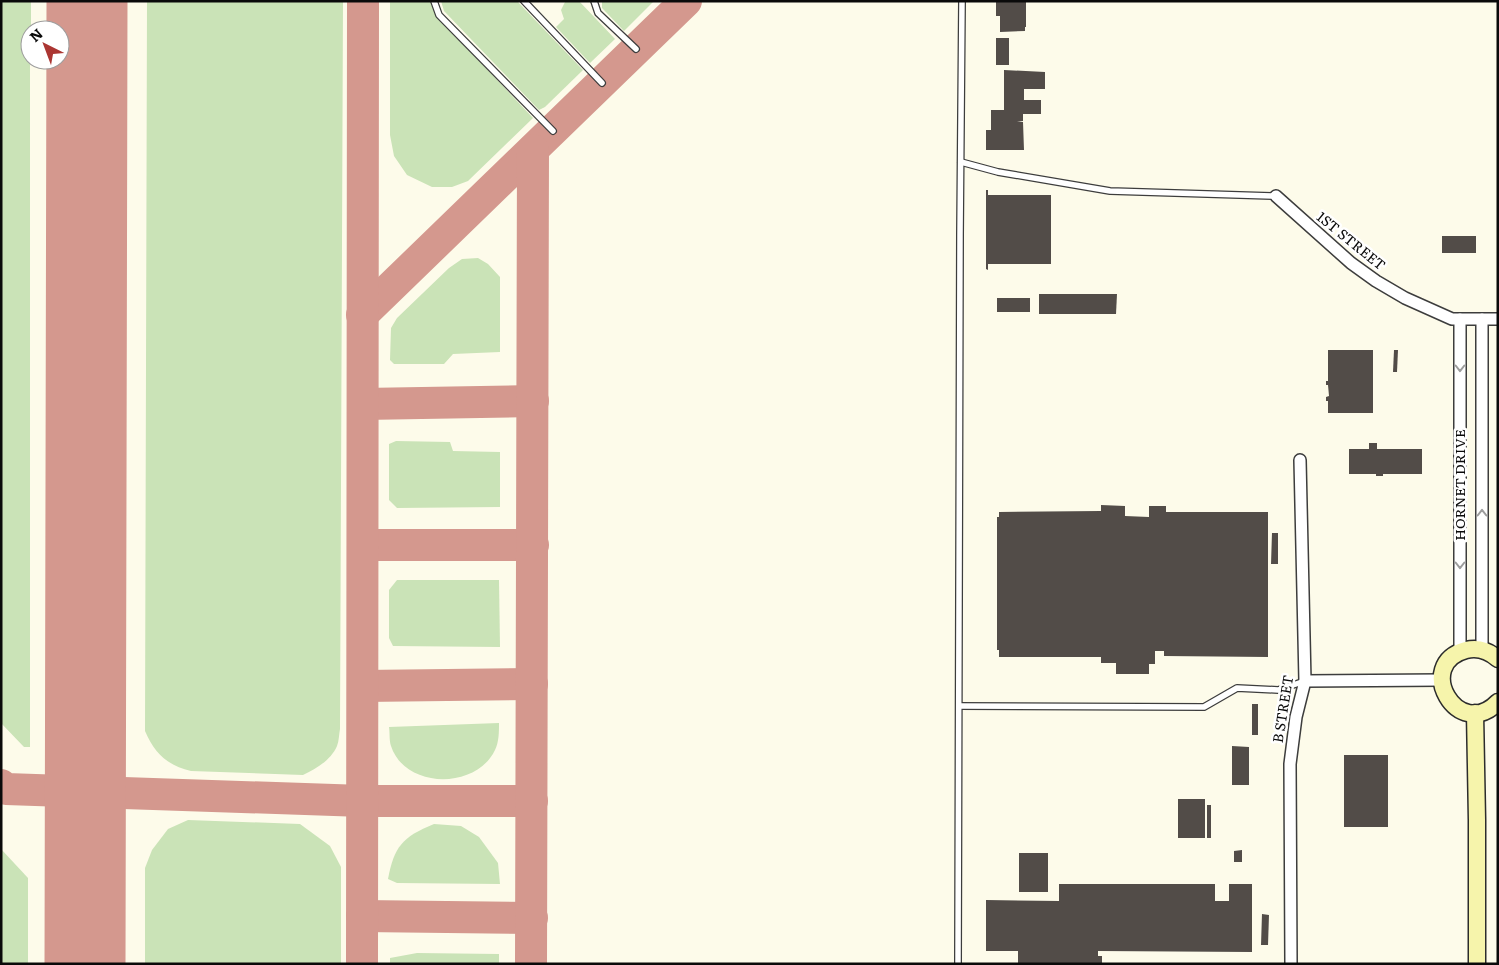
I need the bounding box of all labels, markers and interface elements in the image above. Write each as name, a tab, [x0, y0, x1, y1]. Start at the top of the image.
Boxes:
north arrow	[20, 20, 70, 70]
text: N	[25, 23, 47, 46]
street label: 1ST STREET	[1313, 206, 1390, 274]
one-way arrow	[1455, 364, 1465, 372]
street label: HORNET DRIVE	[1449, 429, 1469, 541]
one-way arrow	[1477, 509, 1487, 516]
one-way arrow	[1455, 562, 1465, 569]
street label: B STREET	[1267, 674, 1297, 744]

